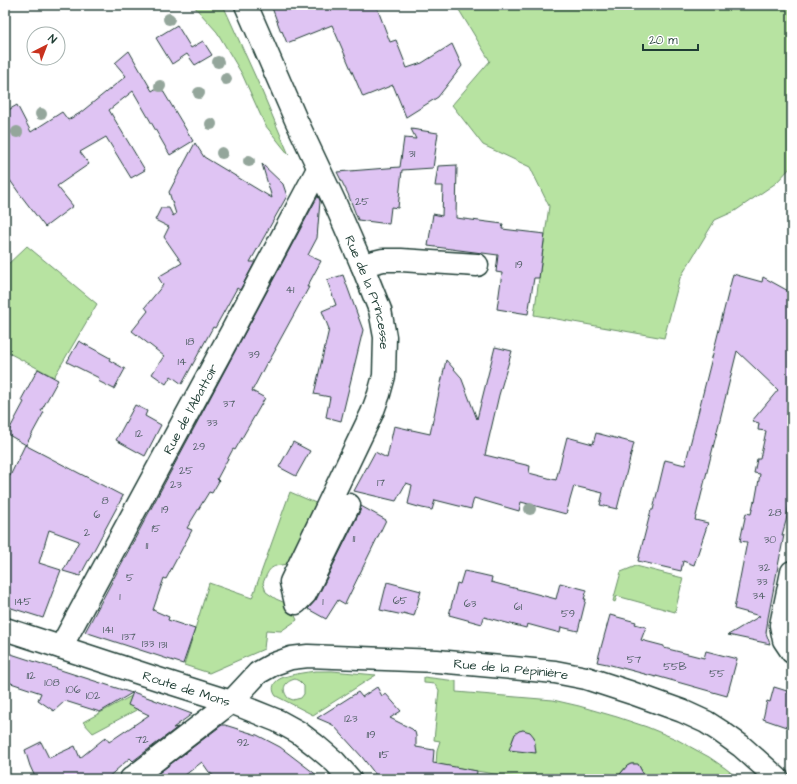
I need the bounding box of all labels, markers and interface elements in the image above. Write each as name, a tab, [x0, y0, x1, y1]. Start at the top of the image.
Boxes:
north arrow	[26, 26, 66, 66]
scale bar	[643, 26, 698, 52]
text: N	[45, 31, 60, 47]
text: 20 m	[649, 32, 678, 49]
house number: 31	[408, 146, 416, 161]
house number: 25	[355, 194, 369, 209]
street label: Rue de la Princesse	[340, 233, 393, 350]
house number: 19	[515, 257, 523, 272]
house number: 41	[286, 282, 295, 297]
house number: 18	[186, 334, 194, 349]
house number: 39	[248, 347, 260, 362]
house number: 14	[178, 354, 187, 369]
street label: Rue de l'Abattoir	[159, 361, 223, 458]
house number: 37	[223, 396, 235, 411]
house number: 33	[206, 415, 218, 430]
house number: 12	[135, 426, 144, 441]
house number: 29	[193, 439, 205, 454]
house number: 25	[179, 463, 193, 478]
house number: 17	[377, 475, 385, 490]
house number: 23	[170, 477, 182, 492]
house number: 8	[101, 493, 109, 508]
house number: 19	[161, 502, 169, 517]
house number: 28	[768, 505, 782, 520]
house number: 6	[94, 507, 101, 522]
house number: 15	[151, 521, 161, 536]
house number: 2	[84, 525, 91, 540]
house number: 11	[353, 531, 356, 546]
house number: 30	[764, 532, 776, 547]
house number: 11	[146, 538, 149, 553]
house number: 32	[758, 560, 771, 575]
house number: 5	[126, 570, 134, 585]
house number: 33	[756, 574, 768, 589]
house number: 34	[752, 588, 766, 603]
house number: 1	[119, 589, 121, 604]
house number: 65	[393, 593, 408, 608]
house number: 145	[15, 594, 32, 609]
house number: 1	[322, 594, 324, 609]
house number: 63	[464, 596, 477, 611]
house number: 61	[514, 599, 523, 614]
house number: 59	[561, 606, 575, 621]
house number: 141	[103, 622, 114, 637]
house number: 137	[122, 629, 136, 644]
house number: 133	[142, 636, 155, 651]
house number: 131	[159, 637, 168, 652]
house number: 57	[627, 652, 642, 667]
street label: Rue de la Pépinière	[453, 655, 570, 684]
house number: 55B	[663, 659, 687, 674]
house number: 55	[709, 666, 725, 681]
street label: Route de Mons	[140, 667, 233, 711]
house number: 112	[26, 668, 36, 683]
house number: 108	[44, 675, 60, 690]
house number: 106	[65, 682, 81, 697]
house number: 102	[86, 688, 101, 703]
house number: 123	[344, 711, 358, 726]
house number: 119	[366, 727, 376, 742]
house number: 72	[135, 732, 149, 747]
house number: 92	[237, 735, 250, 750]
house number: 115	[379, 747, 390, 762]

